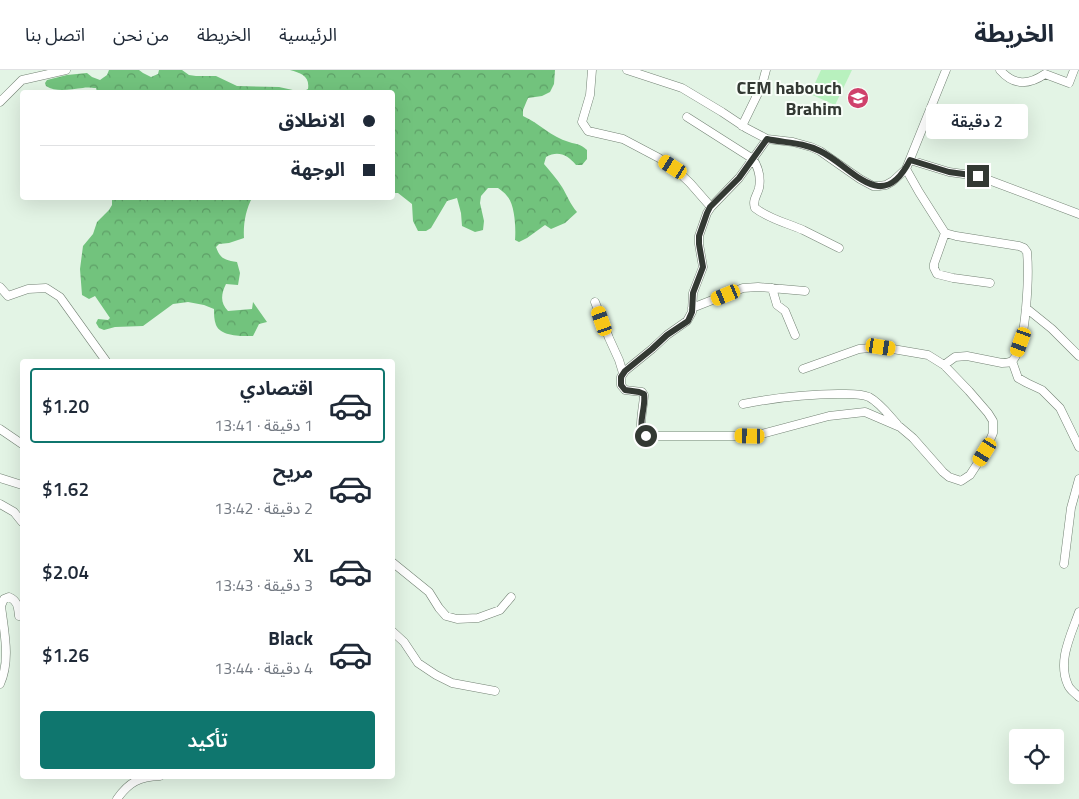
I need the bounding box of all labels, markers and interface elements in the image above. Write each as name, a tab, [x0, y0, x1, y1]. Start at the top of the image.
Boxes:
text: الخريطة	[974, 15, 1054, 51]
text: اتصل بنا	[25, 21, 85, 48]
text: من نحن	[113, 21, 169, 48]
text: الخريطة	[197, 21, 251, 48]
text: الرئيسية	[279, 21, 337, 48]
place label: CEM habouch Brahim	[736, 74, 842, 122]
school or university icon: CEM habouch Brahim	[846, 86, 870, 110]
callout: 2 دقيقة	[927, 104, 1029, 138]
text: الانطلاق	[279, 105, 345, 134]
text: 2 دقيقة	[951, 109, 1003, 133]
car	[656, 153, 689, 181]
text: الوجهة	[291, 154, 345, 183]
route end	[967, 165, 989, 187]
car	[709, 282, 742, 308]
car	[590, 304, 613, 338]
car	[1008, 325, 1033, 359]
car	[865, 337, 896, 357]
text: اقتصادي	[240, 373, 313, 402]
icon: car	[328, 383, 373, 428]
text: $1.20	[42, 391, 89, 420]
text: 1 دقيقة · 13:41	[214, 413, 313, 437]
route start	[635, 425, 657, 447]
car	[734, 428, 765, 444]
car	[970, 435, 999, 469]
text: مريح	[273, 456, 313, 485]
icon: car	[328, 466, 373, 511]
text: $1.62	[42, 474, 89, 503]
text: 2 دقيقة · 13:42	[214, 496, 313, 520]
text: XL	[293, 540, 313, 569]
icon: car	[328, 549, 373, 594]
text: $2.04	[42, 557, 89, 586]
text: 3 دقيقة · 13:43	[214, 573, 313, 597]
text: Black	[268, 623, 313, 652]
icon: car	[328, 632, 373, 677]
text: $1.26	[42, 640, 89, 669]
text: 4 دقيقة · 13:44	[214, 656, 313, 680]
button: تأكيد	[40, 711, 375, 769]
map controls	[1009, 729, 1064, 784]
button: locate	[1009, 729, 1064, 784]

